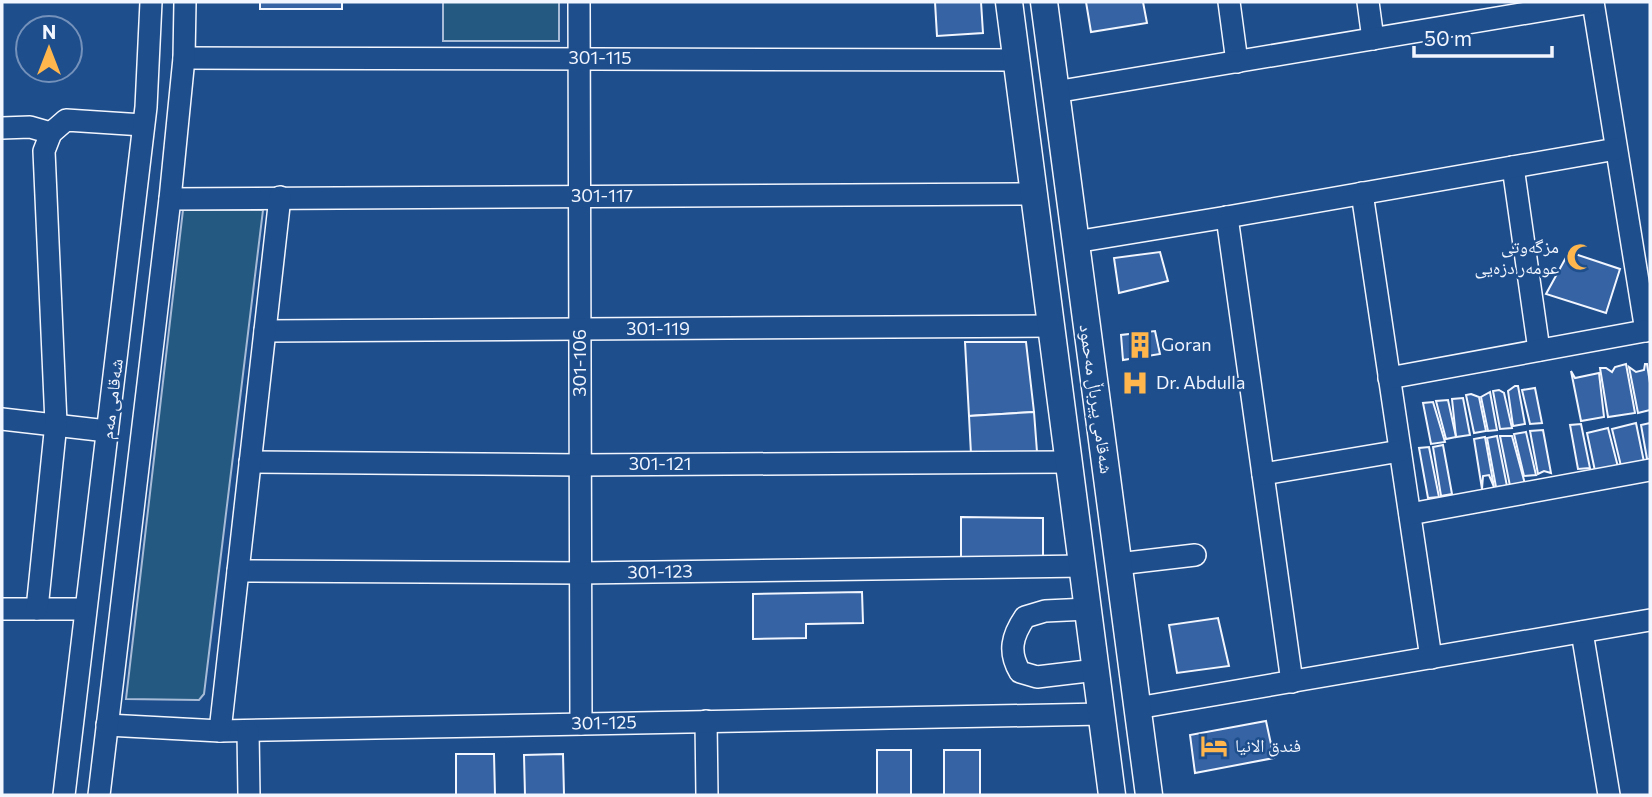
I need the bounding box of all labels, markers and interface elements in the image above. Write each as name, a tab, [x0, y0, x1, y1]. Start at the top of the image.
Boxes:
north arrow	[14, 14, 84, 84]
scale bar	[1414, 14, 1552, 58]
text: N	[42, 20, 56, 43]
text: 50 m	[1424, 25, 1472, 50]
street label: 301-115	[568, 46, 632, 68]
street label: 301-117	[571, 184, 633, 206]
place label: مزگەوتی عومەر دزەیی	[1474, 235, 1559, 279]
mosque icon: مزگەوتی عومەر دزەیی	[1565, 242, 1595, 272]
street label: 301-119	[626, 317, 690, 339]
street label: شەقامی پیرباڵ مەحمود	[1074, 323, 1118, 475]
street label: 301-106	[568, 329, 590, 397]
building icon: Goran	[1125, 330, 1155, 360]
place label: Goran	[1161, 333, 1212, 355]
street label: شەقامی مەم	[95, 357, 129, 441]
hospital icon: Dr. Abdulla	[1120, 368, 1150, 398]
place label: Dr. Abdulla	[1156, 371, 1245, 393]
street label: 301-121	[629, 452, 691, 474]
street label: 301-123	[627, 559, 693, 583]
street label: 301-125	[571, 710, 637, 734]
hotel icon: فندق الانيا	[1199, 731, 1229, 761]
place label: فندق الانيا	[1235, 734, 1301, 757]

